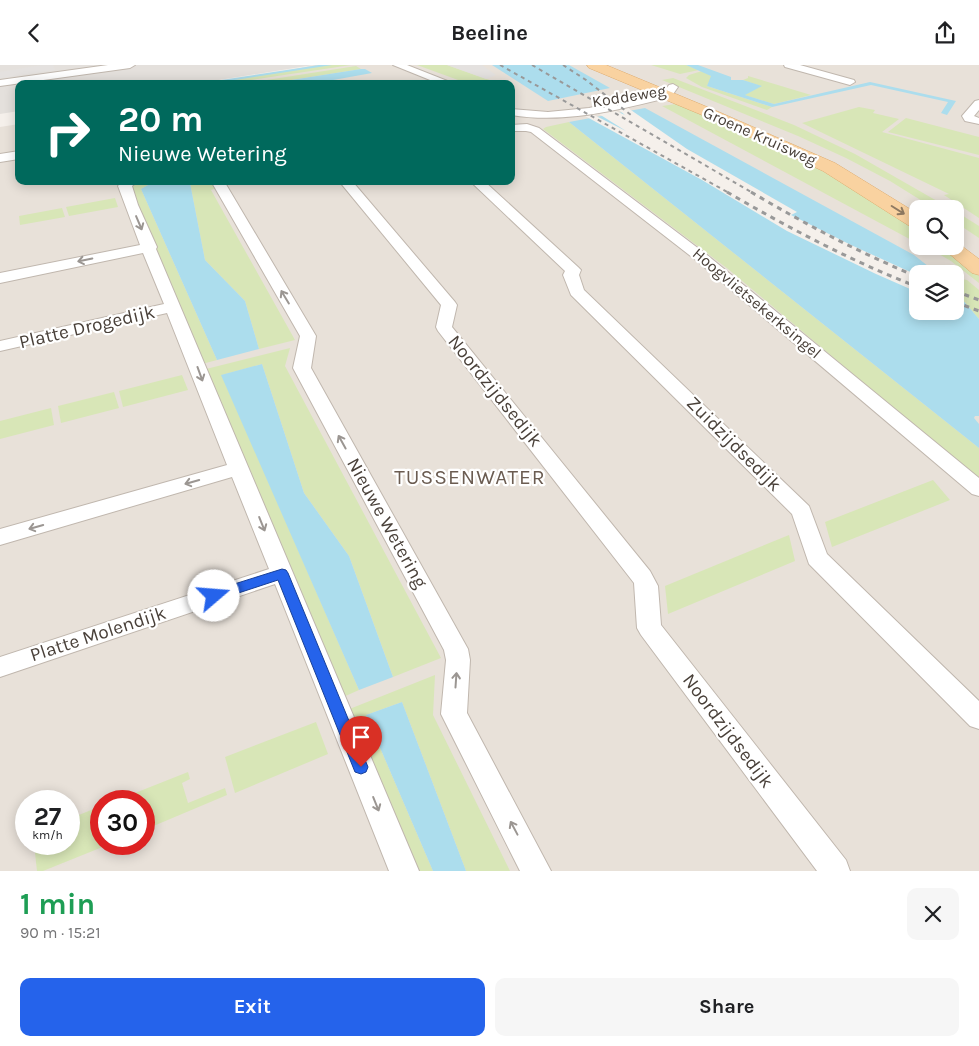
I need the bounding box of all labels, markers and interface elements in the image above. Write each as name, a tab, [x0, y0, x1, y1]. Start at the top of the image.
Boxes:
icon: back	[20, 19, 48, 47]
icon: share	[931, 19, 959, 47]
text: Beeline	[451, 20, 528, 46]
street label: Koddeweg	[591, 81, 667, 111]
text: 20 m	[118, 99, 203, 140]
icon: right	[35, 100, 100, 165]
street label: Groene Kruisweg	[700, 103, 820, 169]
text: Nieuwe Wetering	[118, 141, 287, 167]
map controls	[909, 200, 964, 320]
button: search	[909, 200, 964, 255]
one-way arrow	[890, 205, 904, 215]
one-way arrow	[135, 215, 145, 230]
street label: Hoogvlietsekerksingel	[689, 244, 825, 362]
one-way arrow	[77, 256, 93, 266]
button: layers	[909, 265, 964, 320]
one-way arrow	[279, 290, 289, 304]
street label: Platte Drogedijk	[17, 301, 157, 353]
street label: Noordzijdsedijk	[443, 331, 547, 451]
one-way arrow	[196, 365, 205, 381]
street label: Zuidzijdsedijk	[682, 392, 786, 496]
one-way arrow	[337, 435, 347, 449]
street label: Nieuwe Wetering	[342, 454, 432, 592]
district label: TUSSENWATER	[394, 465, 546, 489]
one-way arrow	[184, 477, 200, 487]
one-way arrow	[257, 516, 267, 531]
one-way arrow	[28, 523, 44, 532]
position arrow	[187, 569, 239, 621]
street label: Platte Molendijk	[27, 602, 169, 666]
street label: Noordzijdsedijk	[678, 670, 778, 793]
one-way arrow	[451, 672, 461, 688]
pin	[340, 716, 382, 767]
icon: arrive	[347, 723, 375, 751]
speed limit sign: 30	[90, 790, 155, 855]
one-way arrow	[372, 796, 381, 811]
text: 27	[34, 802, 61, 831]
one-way arrow	[509, 821, 518, 836]
text: km/h	[32, 828, 63, 842]
text: 1 min	[20, 886, 95, 922]
button: close	[907, 888, 959, 940]
text: 90 m · 15:21	[20, 923, 101, 942]
button: Exit	[20, 978, 485, 1036]
button: Share	[495, 978, 959, 1036]

